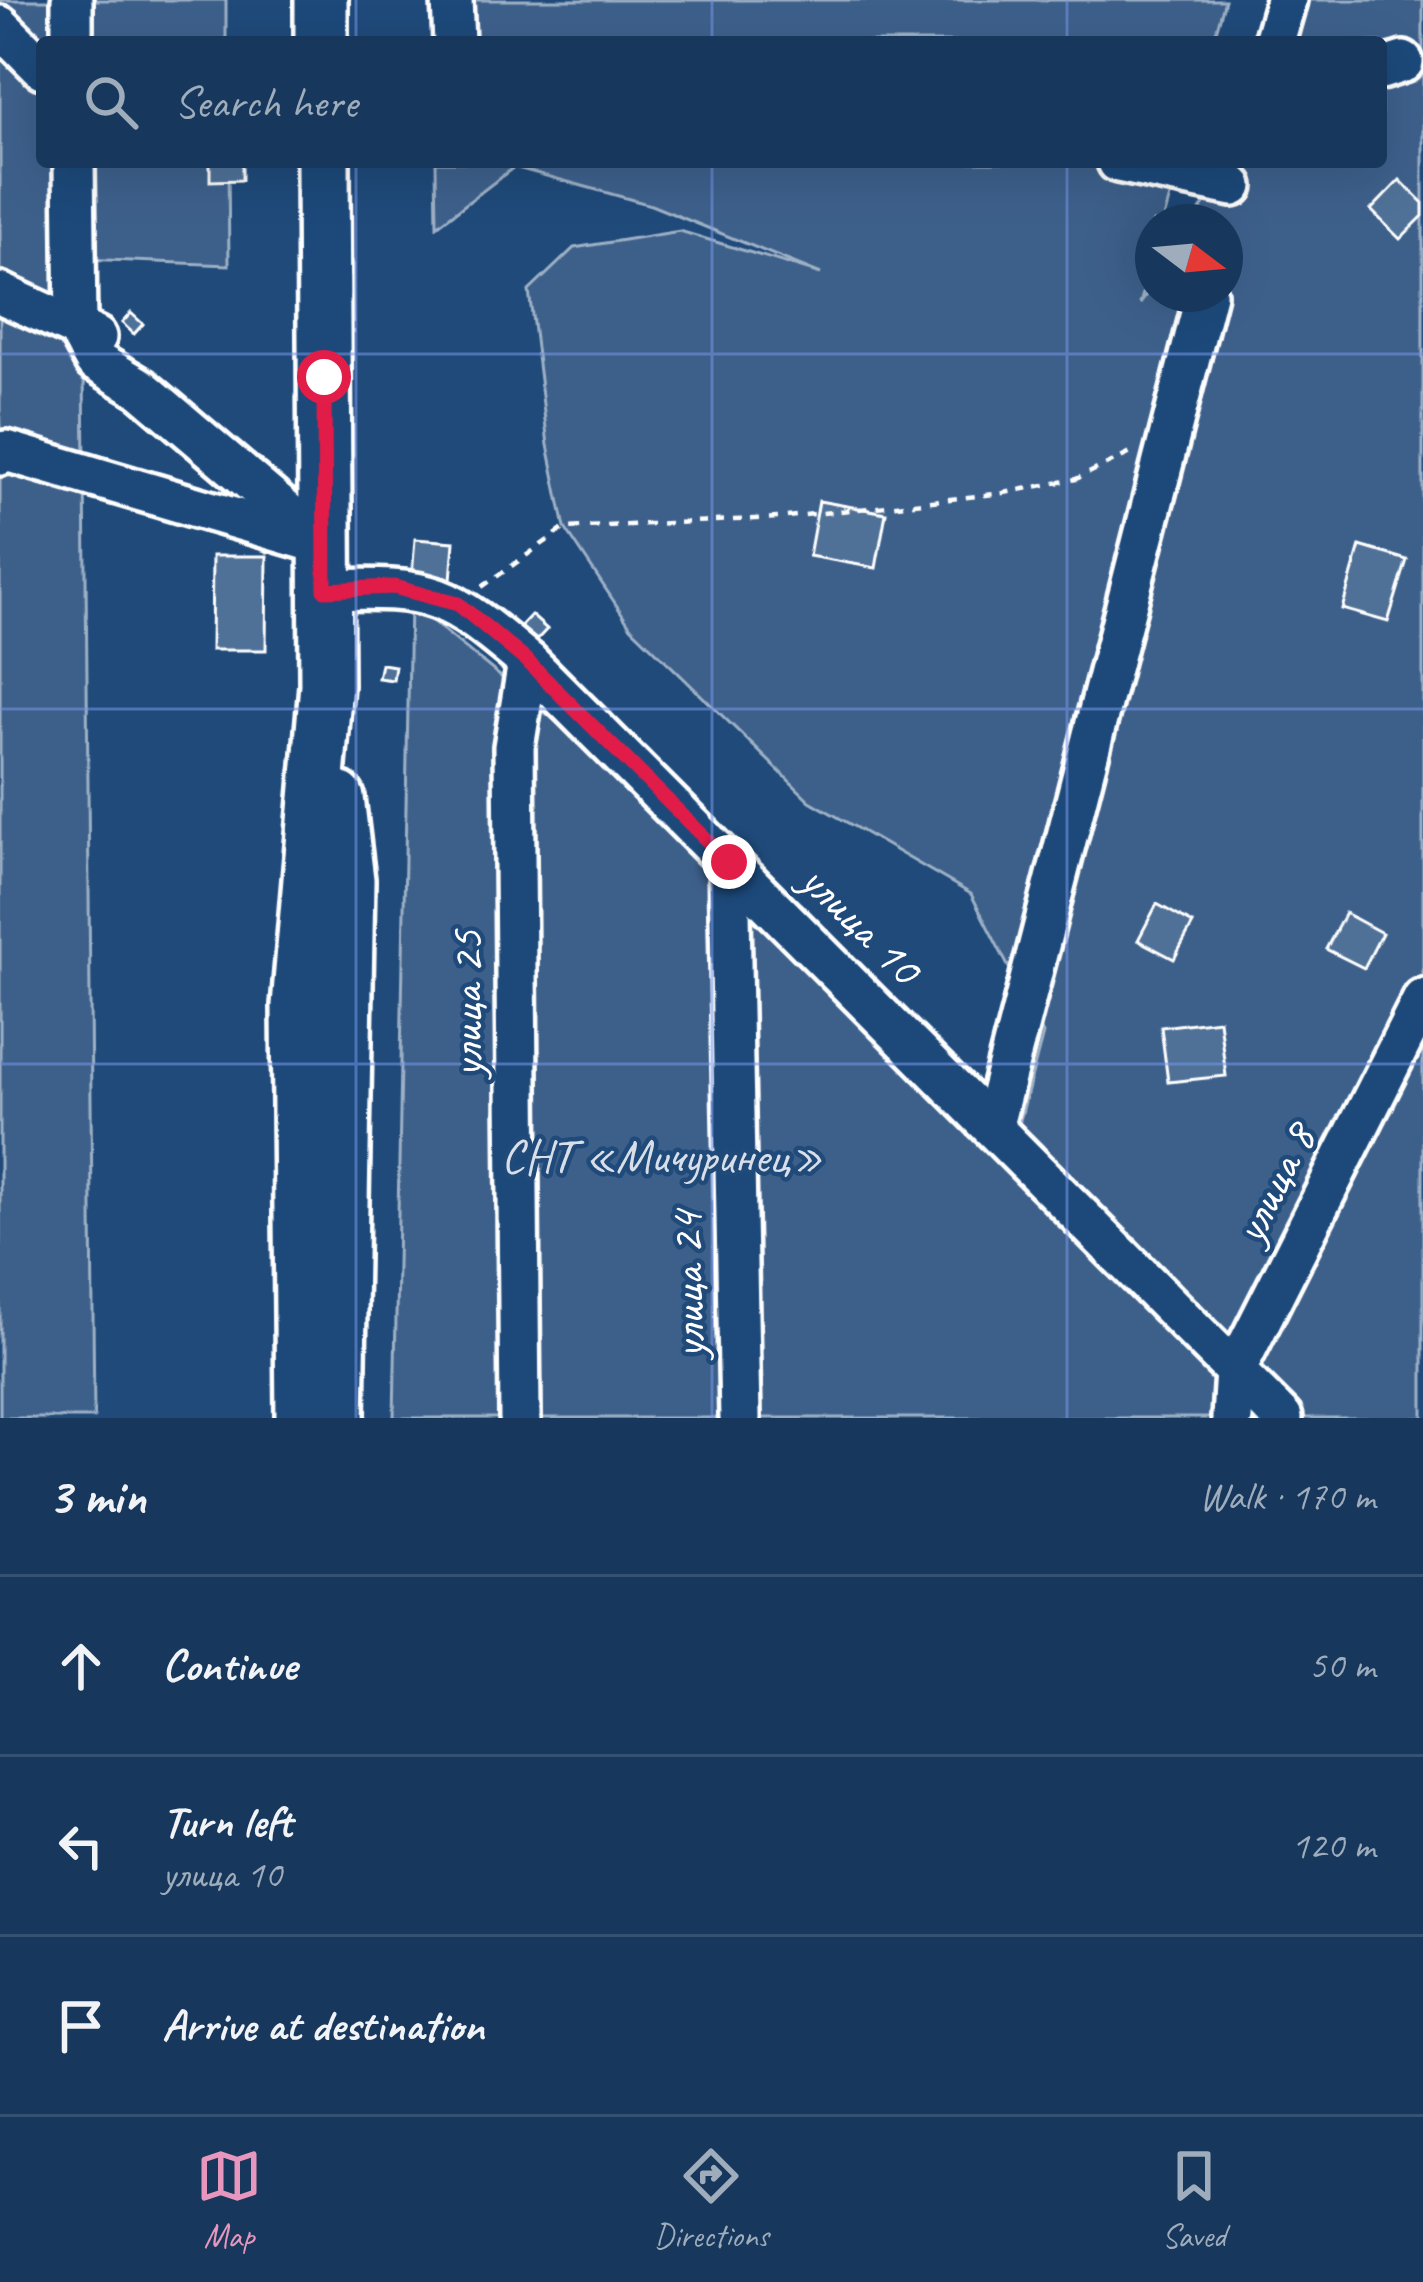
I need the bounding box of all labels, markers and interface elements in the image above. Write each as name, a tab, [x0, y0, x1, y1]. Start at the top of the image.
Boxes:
search box	[36, 36, 1387, 168]
icon: search	[78, 69, 144, 135]
text: Search here	[174, 74, 357, 131]
north arrow	[1135, 204, 1243, 312]
route start	[297, 350, 351, 404]
route end	[702, 835, 756, 889]
street label: улица 10	[786, 848, 937, 999]
street label: улица 25	[436, 928, 496, 1081]
street label: улица 8	[1217, 1110, 1331, 1256]
park label: СНТ «Мичуринец»	[501, 1126, 823, 1186]
street label: улица 24	[656, 1207, 718, 1362]
text: 3 min	[48, 1464, 146, 1528]
text: Walk · 170 m	[1199, 1472, 1375, 1521]
icon: ahead	[48, 1633, 114, 1699]
text: Continue	[162, 1637, 296, 1694]
text: 50 m	[1309, 1641, 1375, 1690]
text: Turn left	[162, 1793, 292, 1850]
icon: left	[48, 1813, 114, 1879]
text: 120 m	[1291, 1821, 1375, 1870]
text: улица 10	[162, 1850, 281, 1899]
icon: arrive	[48, 1993, 114, 2059]
text: Arrive at destination	[162, 1997, 484, 2054]
tab: Map	[196, 2143, 262, 2257]
tab: Directions	[654, 2143, 769, 2257]
tab: Saved	[1161, 2143, 1227, 2257]

